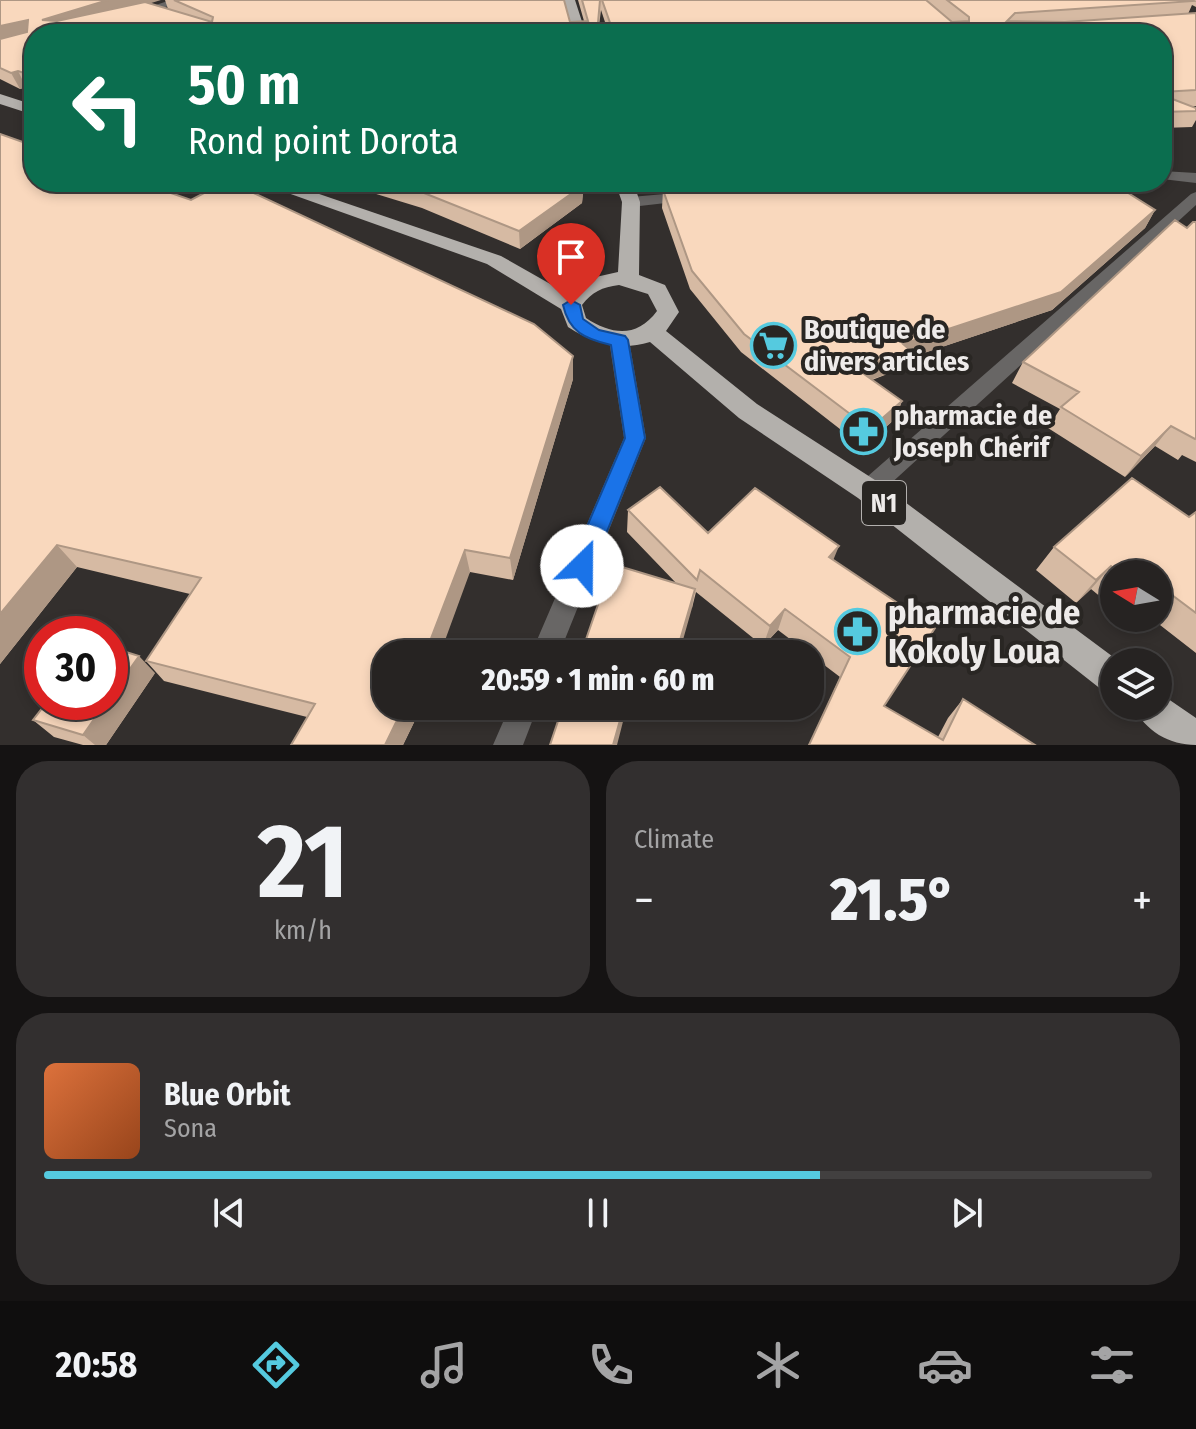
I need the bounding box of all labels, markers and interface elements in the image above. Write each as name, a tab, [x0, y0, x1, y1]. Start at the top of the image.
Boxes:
text: 50 m	[188, 52, 300, 119]
icon: left	[56, 56, 160, 160]
text: Rond point Dorota	[188, 120, 459, 164]
pin	[537, 223, 605, 305]
icon: arrive	[549, 235, 593, 279]
place label: Boutique de divers articles	[804, 313, 969, 378]
supermarket icon: Boutique de divers articles	[749, 321, 797, 369]
place label: pharmacie de Joseph Chérif	[893, 399, 1052, 464]
pharmacy icon: pharmacie de Joseph Chérif	[839, 407, 887, 455]
road number: N1	[862, 481, 906, 525]
position arrow	[540, 524, 624, 608]
north arrow	[1100, 560, 1172, 632]
map controls	[1100, 560, 1172, 720]
place label: pharmacie de Kokoly Loua	[888, 592, 1080, 672]
pharmacy icon: pharmacie de Kokoly Loua	[833, 608, 881, 656]
speed limit sign: 30	[24, 616, 128, 720]
button: layers	[1100, 648, 1172, 720]
text: 20:59 · 1 min · 60 m	[482, 662, 714, 698]
text: 21	[258, 800, 348, 925]
text: Climate	[634, 824, 714, 855]
text: 21.5°	[830, 864, 956, 936]
text: −	[634, 874, 654, 927]
text: +	[1132, 874, 1152, 927]
text: km/h	[274, 915, 332, 946]
text: Blue Orbit	[164, 1077, 290, 1113]
text: Sona	[164, 1113, 217, 1144]
icon: previous	[207, 1191, 251, 1235]
icon: pause	[576, 1191, 620, 1235]
icon: next	[945, 1191, 989, 1235]
icon: directions	[248, 1337, 304, 1393]
icon: music	[416, 1337, 472, 1393]
icon: phone	[583, 1337, 639, 1393]
icon: climate	[750, 1337, 806, 1393]
icon: car	[917, 1337, 973, 1393]
icon: filters	[1084, 1337, 1140, 1393]
text: 20:58	[56, 1343, 137, 1387]

